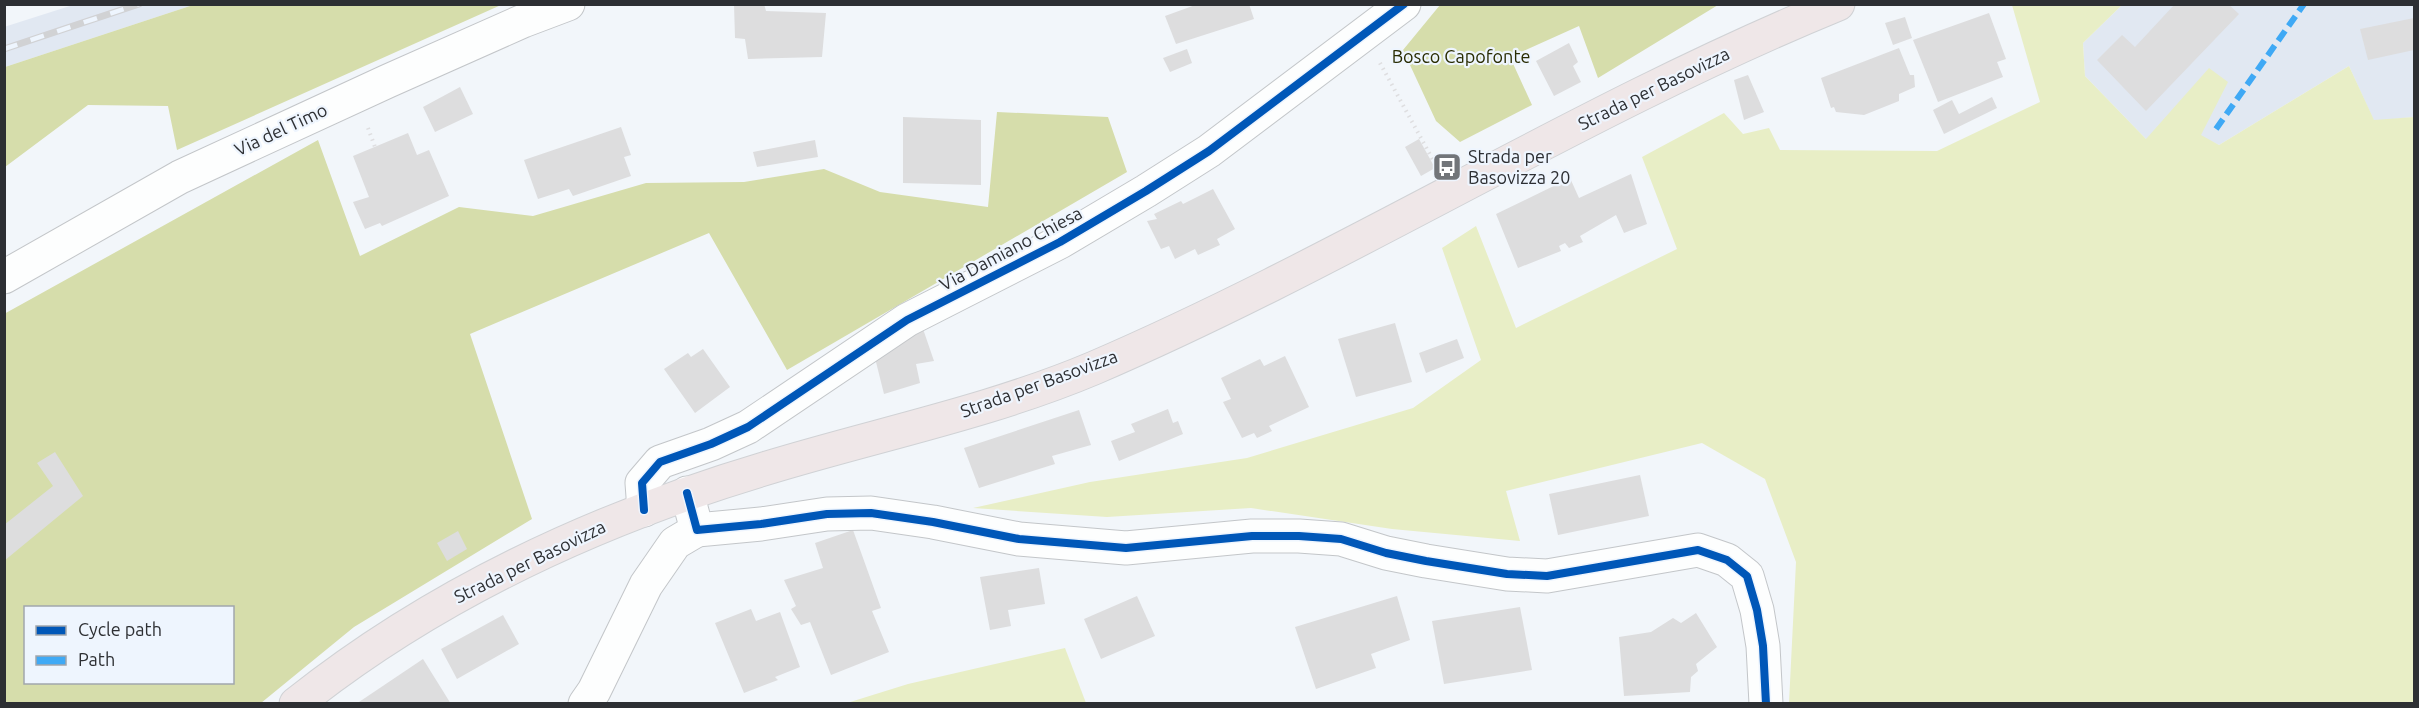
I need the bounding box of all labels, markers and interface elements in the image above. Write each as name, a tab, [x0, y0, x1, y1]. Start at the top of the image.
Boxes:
street label: Strada per Basovizza	[1575, 43, 1732, 133]
park label: Bosco Capofonte	[1392, 46, 1530, 66]
street label: Via del Timo	[231, 99, 330, 159]
place label: Strada per Basovizza 20	[1468, 146, 1570, 187]
bus stop icon: Strada per Basovizza 20	[1431, 151, 1463, 183]
street label: Via Damiano Chiesa	[936, 202, 1085, 294]
street label: Strada per Basovizza	[957, 345, 1120, 421]
street label: Strada per Basovizza	[451, 516, 608, 606]
legend	[24, 606, 234, 684]
text: Cycle path	[78, 619, 162, 639]
text: Path	[78, 649, 115, 669]

